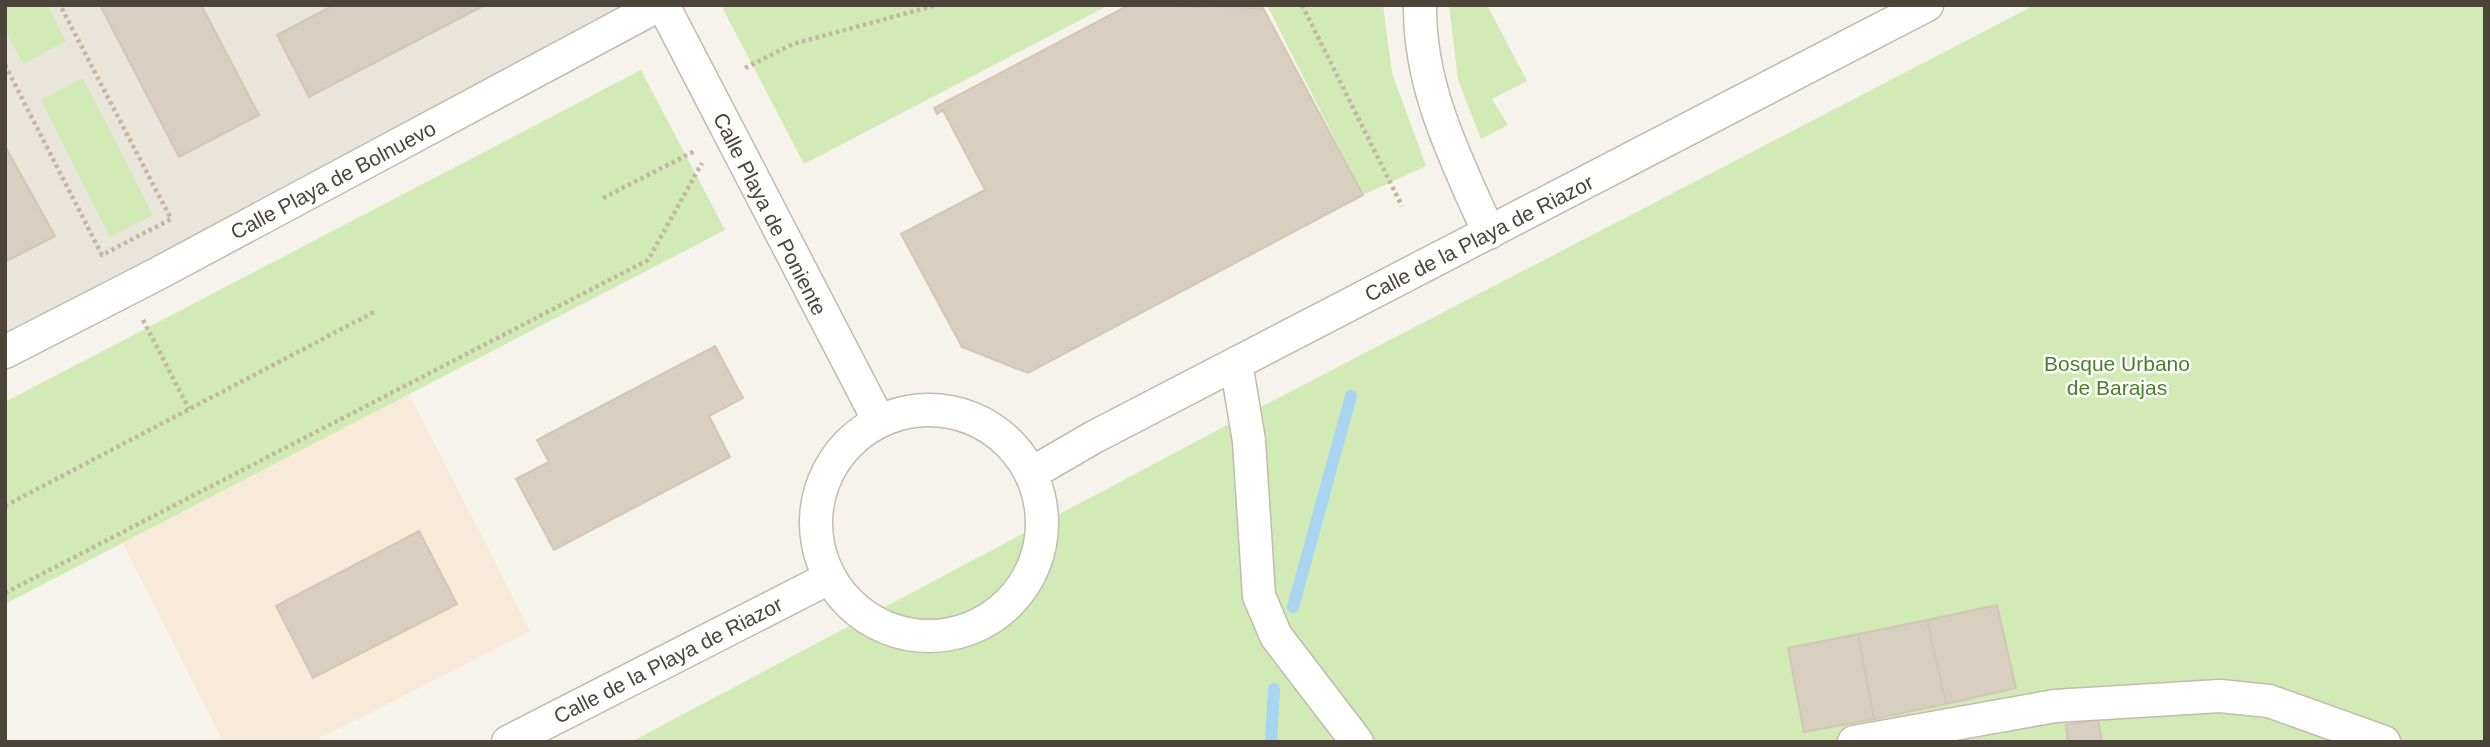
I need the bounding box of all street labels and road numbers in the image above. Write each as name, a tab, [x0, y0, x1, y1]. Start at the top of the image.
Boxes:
street label: Calle Playa de Poniente	[709, 109, 831, 319]
street label: Calle Playa de Bolnuevo	[227, 116, 439, 244]
street label: Calle de la Playa de Riazor	[1361, 170, 1597, 306]
street label: Calle de la Playa de Riazor	[550, 592, 786, 728]

